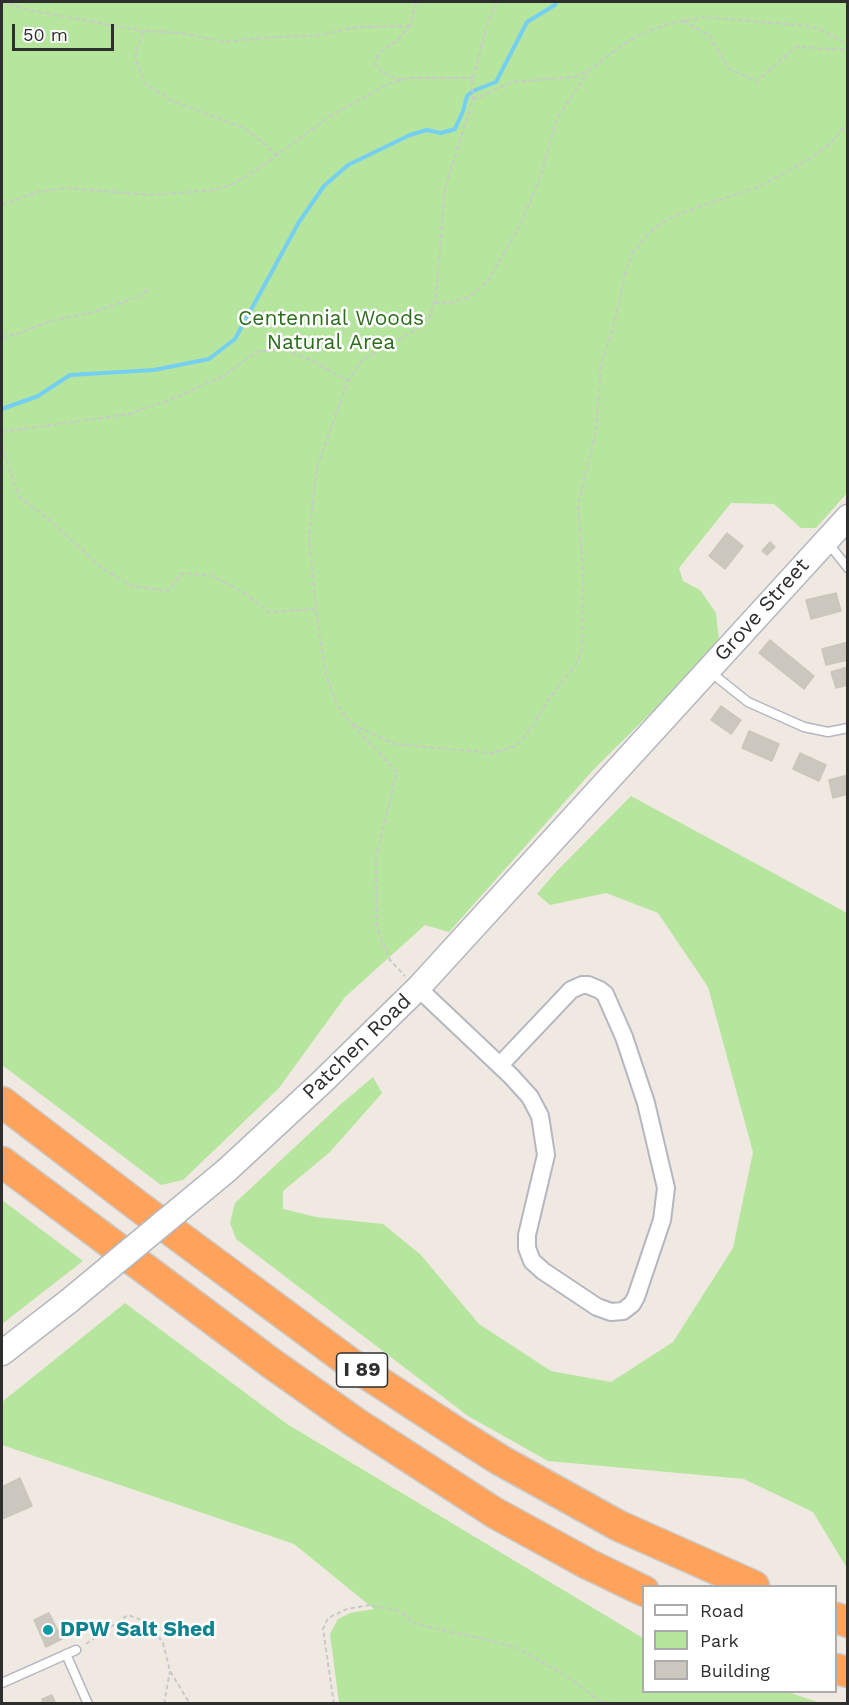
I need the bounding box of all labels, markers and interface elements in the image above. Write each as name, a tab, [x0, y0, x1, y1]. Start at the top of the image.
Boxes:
scale bar	[15, 12, 117, 50]
text: 50 m	[23, 24, 68, 45]
park label: Centennial Woods Natural Area	[238, 306, 424, 356]
street label: Grove Street	[709, 553, 815, 667]
street label: Patchen Road	[297, 989, 417, 1105]
road number: I 89	[336, 1353, 388, 1387]
legend	[642, 1585, 837, 1693]
text: Road	[700, 1600, 744, 1621]
place label: DPW Salt Shed	[60, 1617, 215, 1643]
marker: DPW Salt Shed	[41, 1623, 55, 1637]
text: Park	[700, 1630, 739, 1651]
text: Building	[700, 1660, 770, 1681]

